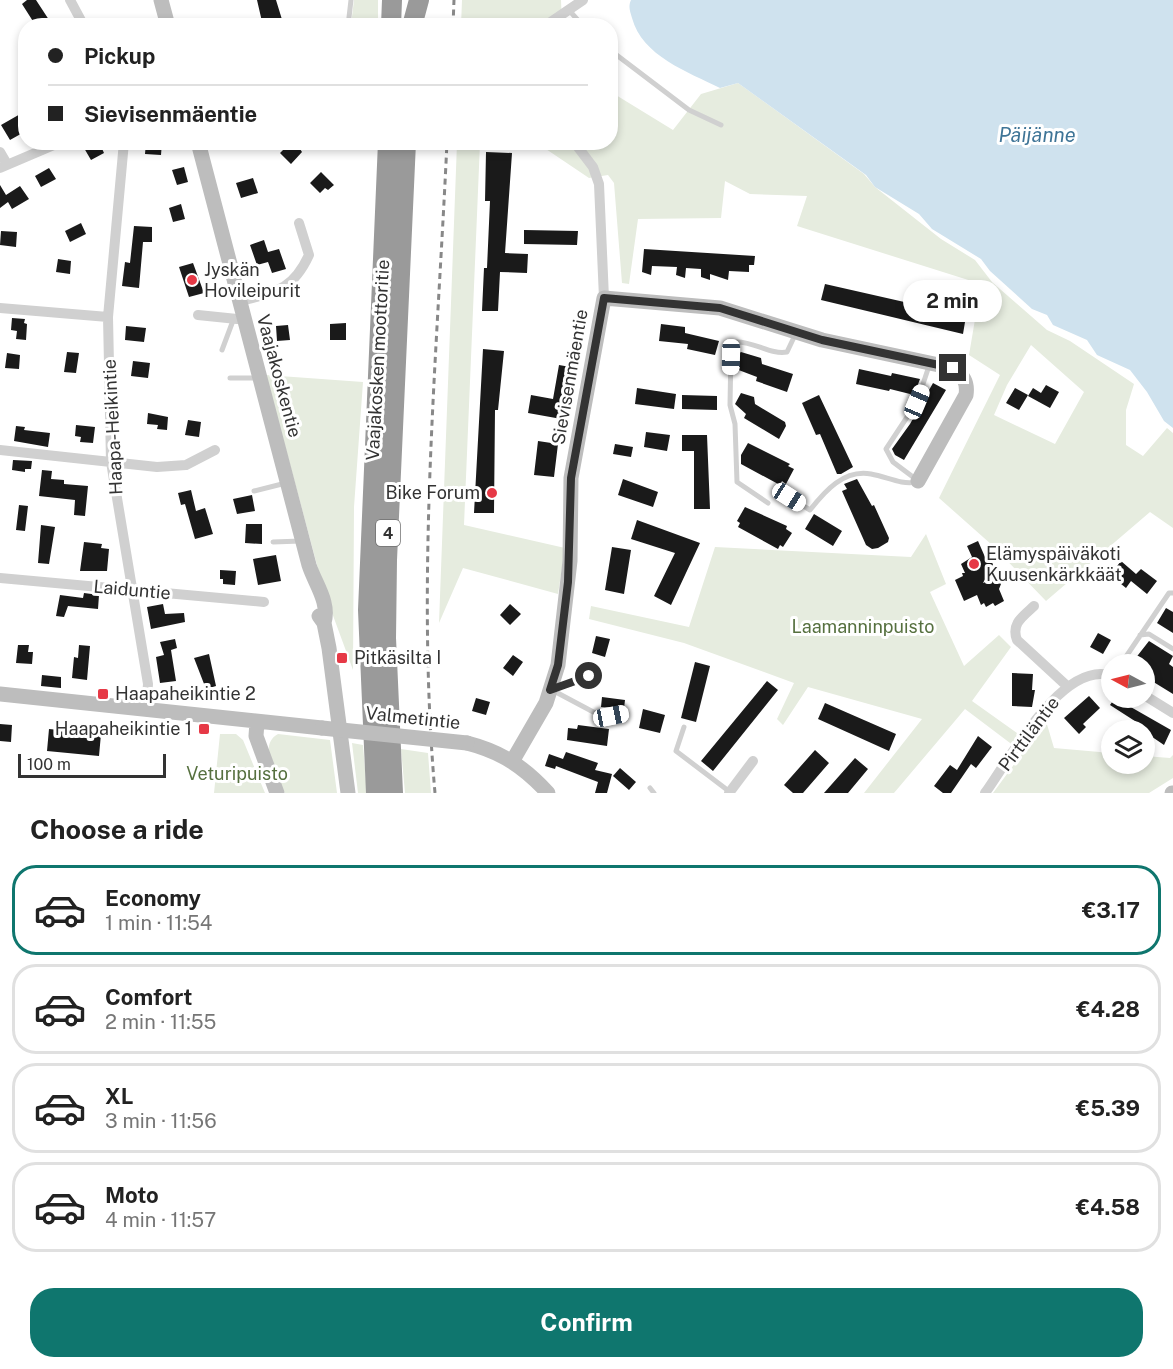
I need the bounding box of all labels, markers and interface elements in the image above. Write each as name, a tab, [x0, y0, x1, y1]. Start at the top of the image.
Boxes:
text: Pickup	[84, 43, 155, 69]
text: Sievisenmäentie	[84, 101, 257, 127]
water label: Päijänne	[998, 123, 1076, 147]
place label: Jyskän Hovileipurit	[204, 259, 301, 301]
street label: Vaajakosken moottoritie	[362, 259, 393, 461]
marker: Jyskän Hovileipurit	[185, 273, 199, 287]
callout: 2 min	[904, 281, 1002, 323]
text: 2 min	[926, 289, 979, 313]
street label: Sievisenmäentie	[547, 308, 592, 446]
street label: Vaajakoskentie	[253, 312, 306, 440]
car	[722, 339, 740, 375]
route end	[939, 354, 966, 381]
street label: Haapa-Heikintie	[98, 359, 127, 495]
car	[902, 382, 932, 422]
car	[769, 480, 809, 514]
place label: Bike Forum	[385, 482, 480, 503]
marker: Bike Forum	[485, 486, 499, 500]
road number: 4	[376, 520, 400, 546]
place label: Elämyspäiväkoti Kuusenkärkkäät	[986, 543, 1122, 585]
marker: Elämyspäiväkoti Kuusenkärkkäät	[967, 557, 981, 571]
street label: Laiduntie	[93, 576, 172, 603]
park label: Laamanninpuisto	[792, 616, 934, 637]
place label: Pitkäsilta I	[354, 647, 441, 668]
marker: Pitkäsilta I	[335, 651, 349, 665]
north arrow	[1101, 654, 1155, 708]
map controls	[1101, 654, 1155, 774]
route start	[575, 662, 602, 689]
place label: Haapaheikintie 2	[115, 683, 256, 704]
marker: Haapaheikintie 2	[96, 687, 110, 701]
street label: Pirttiläntie	[994, 692, 1063, 775]
street label: Valmetintie	[365, 702, 461, 733]
car	[592, 704, 630, 728]
place label: Haapaheikintie 1	[55, 718, 192, 739]
button: layers	[1101, 720, 1155, 774]
marker: Haapaheikintie 1	[197, 722, 211, 736]
scale bar	[18, 751, 166, 778]
text: 100 m	[27, 755, 71, 774]
park label: Veturipuisto	[186, 763, 288, 784]
text: Choose a ride	[30, 813, 204, 845]
icon: car	[33, 883, 87, 937]
text: Economy	[105, 885, 201, 911]
text: €3.17	[1082, 897, 1140, 923]
text: 1 min · 11:54	[105, 911, 212, 935]
icon: car	[33, 982, 87, 1036]
text: Comfort	[105, 984, 192, 1010]
text: €4.28	[1076, 996, 1140, 1022]
text: 2 min · 11:55	[105, 1010, 216, 1034]
icon: car	[33, 1081, 87, 1135]
text: XL	[105, 1083, 133, 1109]
text: €5.39	[1076, 1095, 1140, 1121]
text: 3 min · 11:56	[105, 1109, 217, 1133]
icon: car	[33, 1180, 87, 1234]
text: Moto	[105, 1182, 159, 1208]
text: €4.58	[1076, 1194, 1140, 1220]
text: 4 min · 11:57	[105, 1208, 216, 1232]
button: Confirm	[30, 1288, 1143, 1357]

